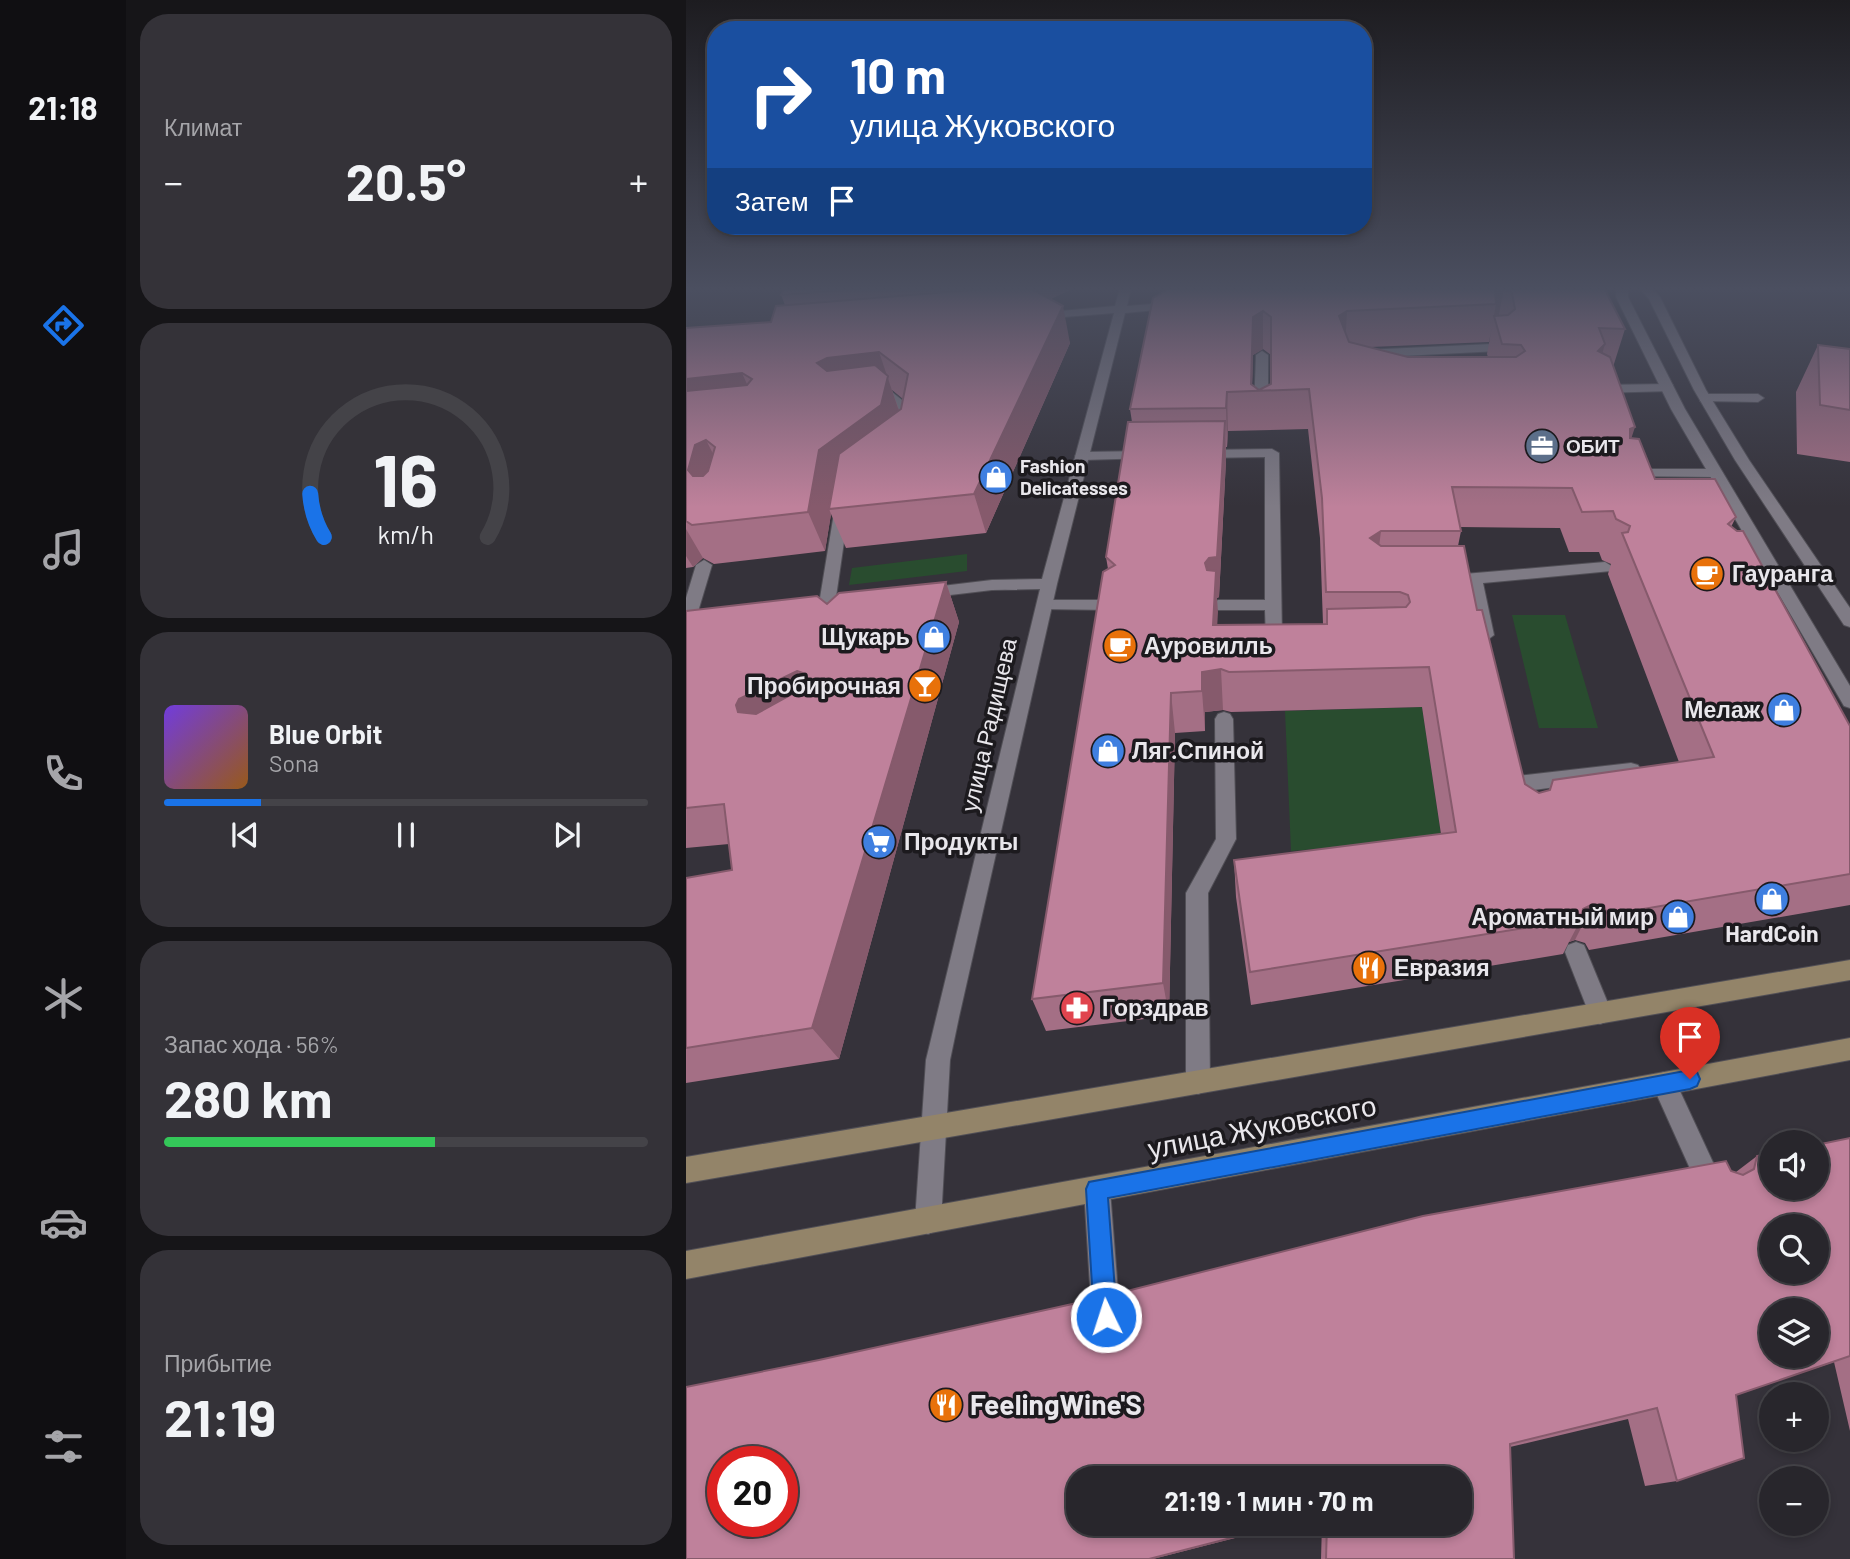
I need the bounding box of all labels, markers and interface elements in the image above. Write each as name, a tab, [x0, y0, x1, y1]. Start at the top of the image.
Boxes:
text: 10 m	[850, 45, 946, 104]
icon: right	[735, 49, 826, 140]
text: 21:18	[28, 88, 98, 126]
text: улица Жуковского	[850, 105, 1115, 143]
text: Климат	[164, 113, 242, 141]
text: 20.5°	[346, 149, 466, 211]
text: −	[164, 158, 183, 204]
text: +	[629, 158, 648, 204]
icon: arrive	[823, 182, 861, 220]
text: Затем	[735, 185, 809, 216]
icon: directions	[39, 301, 88, 350]
office icon: ОБИТ	[1523, 427, 1561, 465]
text: 16	[374, 434, 438, 522]
place label: ОБИТ	[1566, 434, 1620, 457]
place label: Fashion Delicatesses	[1020, 454, 1128, 499]
shop icon: Fashion Delicatesses	[977, 458, 1015, 496]
text: km/h	[378, 518, 434, 548]
icon: music	[39, 525, 88, 574]
cafe icon: Гауранга	[1688, 555, 1726, 593]
place label: Гауранга	[1732, 559, 1833, 587]
shop icon: Щукарь	[915, 618, 953, 656]
place label: Щукарь	[821, 622, 910, 650]
cafe icon: Ауровилль	[1101, 627, 1139, 665]
place label: Ауровилль	[1144, 631, 1273, 659]
street label: улица Радищева	[954, 635, 1022, 814]
bar icon: Пробирочная	[906, 667, 944, 705]
place label: Пробирочная	[747, 671, 901, 699]
shop icon: Мелаж	[1765, 691, 1803, 729]
place label: Мелаж	[1684, 695, 1761, 723]
text: Blue Orbit	[269, 718, 382, 749]
shop icon: Ляг.Спиной	[1089, 732, 1127, 770]
place label: Ляг.Спиной	[1132, 736, 1264, 764]
icon: phone	[39, 749, 88, 798]
text: Sona	[269, 749, 319, 777]
icon: previous	[226, 816, 264, 854]
icon: pause	[387, 816, 425, 854]
icon: next	[548, 816, 586, 854]
supermarket icon: Продукты	[860, 823, 898, 861]
place label: Продукты	[904, 827, 1018, 855]
shop icon: HardCoin	[1753, 880, 1791, 918]
shop icon: Ароматный мир	[1659, 898, 1697, 936]
place label: Ароматный мир	[1471, 902, 1654, 930]
place label: HardCoin	[1725, 919, 1819, 947]
restaurant icon: Евразия	[1350, 949, 1388, 987]
place label: Евразия	[1394, 953, 1490, 981]
icon: climate	[39, 974, 88, 1023]
pharmacy icon: Горздрав	[1058, 989, 1096, 1027]
place label: Горздрав	[1102, 993, 1209, 1021]
pin	[1660, 1007, 1720, 1079]
icon: arrive	[1671, 1018, 1709, 1056]
text: Запас хода · 56%	[164, 1030, 339, 1058]
text: 280 km	[164, 1066, 332, 1128]
street label: улица Жуковского	[1145, 1087, 1379, 1165]
map controls	[1759, 1130, 1829, 1536]
button: sound	[1759, 1130, 1829, 1200]
icon: car	[39, 1198, 88, 1247]
button: search	[1759, 1214, 1829, 1284]
position arrow	[1069, 1280, 1143, 1354]
button: layers	[1759, 1298, 1829, 1368]
text: Прибытие	[164, 1349, 272, 1377]
button: +	[1759, 1382, 1829, 1452]
text: 21:19	[164, 1385, 276, 1447]
restaurant icon: FeelingWine'S	[927, 1386, 965, 1424]
place label: FeelingWine'S	[970, 1387, 1142, 1421]
icon: filters	[39, 1422, 88, 1471]
speed limit sign: 20	[707, 1446, 798, 1537]
button: −	[1759, 1466, 1829, 1536]
text: 21:19 · 1 мин · 70 m	[1164, 1485, 1374, 1516]

